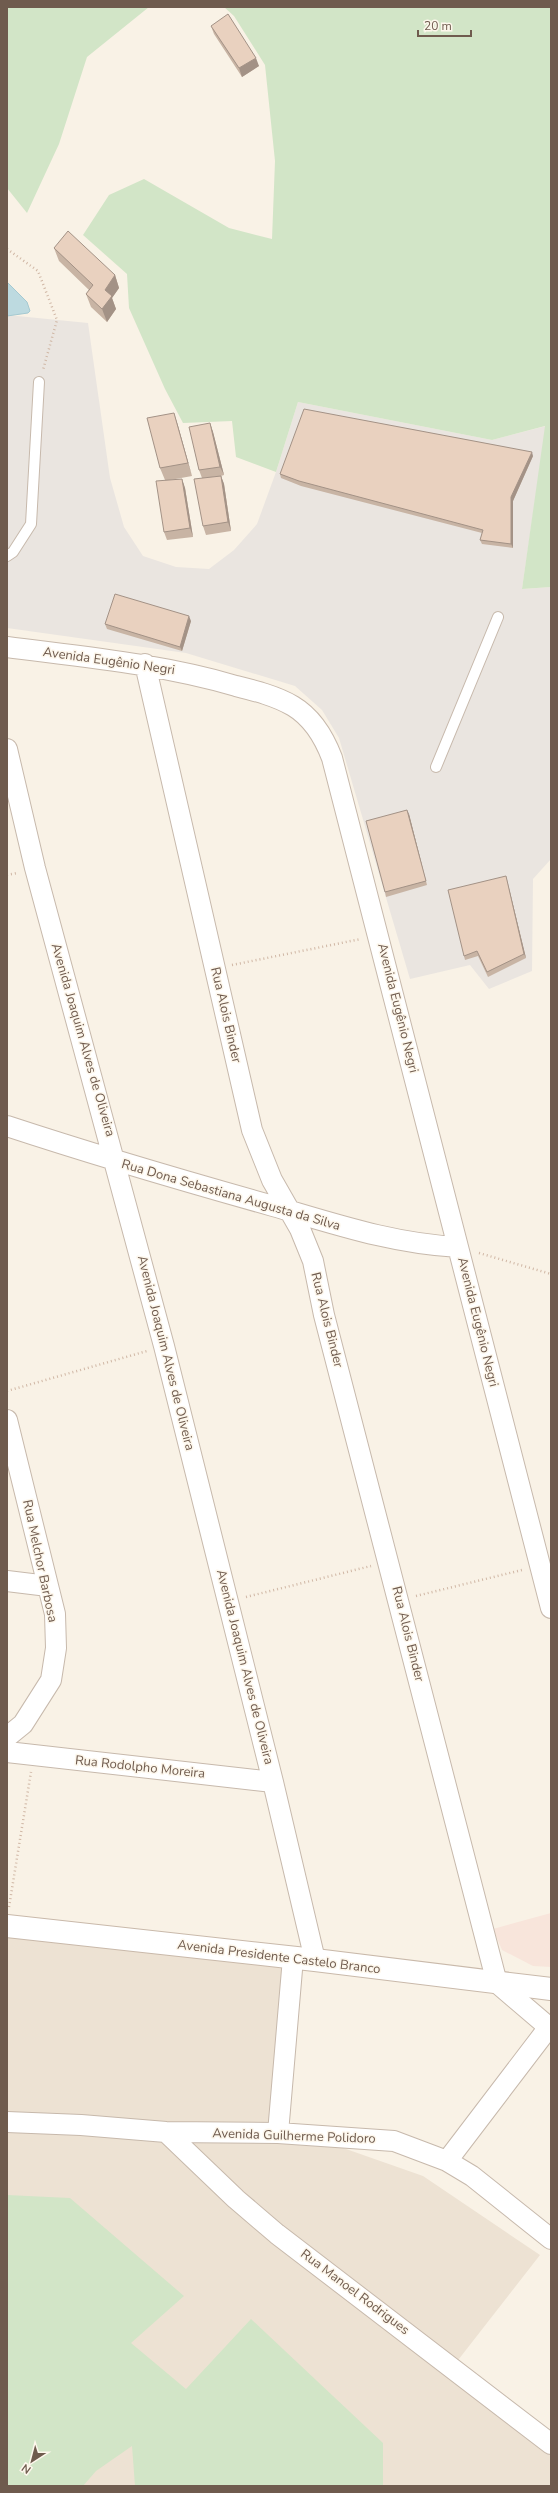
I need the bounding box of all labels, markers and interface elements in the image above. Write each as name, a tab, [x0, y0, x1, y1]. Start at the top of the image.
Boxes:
scale bar	[418, 12, 471, 38]
text: 20 m	[424, 18, 452, 34]
street label: Avenida Eugênio Negri	[42, 643, 176, 679]
street label: Avenida Joaquim Alves de Oliveira	[47, 941, 119, 1139]
street label: Avenida Eugênio Negri	[373, 941, 423, 1075]
street label: Rua Alois Binder	[206, 965, 246, 1065]
street label: Rua Dona Sebastiana Augusta da Silva	[119, 1155, 343, 1235]
street label: Avenida Joaquim Alves de Oliveira	[133, 1254, 199, 1452]
street label: Avenida Eugênio Negri	[453, 1255, 503, 1389]
street label: Rua Alois Binder	[306, 1270, 348, 1370]
street label: Rua Melchor Barbosa	[18, 1498, 62, 1624]
street label: Avenida Joaquim Alves de Oliveira	[212, 1568, 278, 1766]
street label: Rua Alois Binder	[387, 1584, 429, 1684]
street label: Rua Rodolpho Moreira	[74, 1751, 206, 1783]
street label: Avenida Presidente Castelo Branco	[176, 1936, 382, 1978]
street label: Avenida Guilherme Polidoro	[212, 2124, 376, 2148]
street label: Rua Manoel Rodrigues	[297, 2245, 413, 2339]
north arrow	[12, 2441, 52, 2481]
text: N	[19, 2460, 34, 2477]

